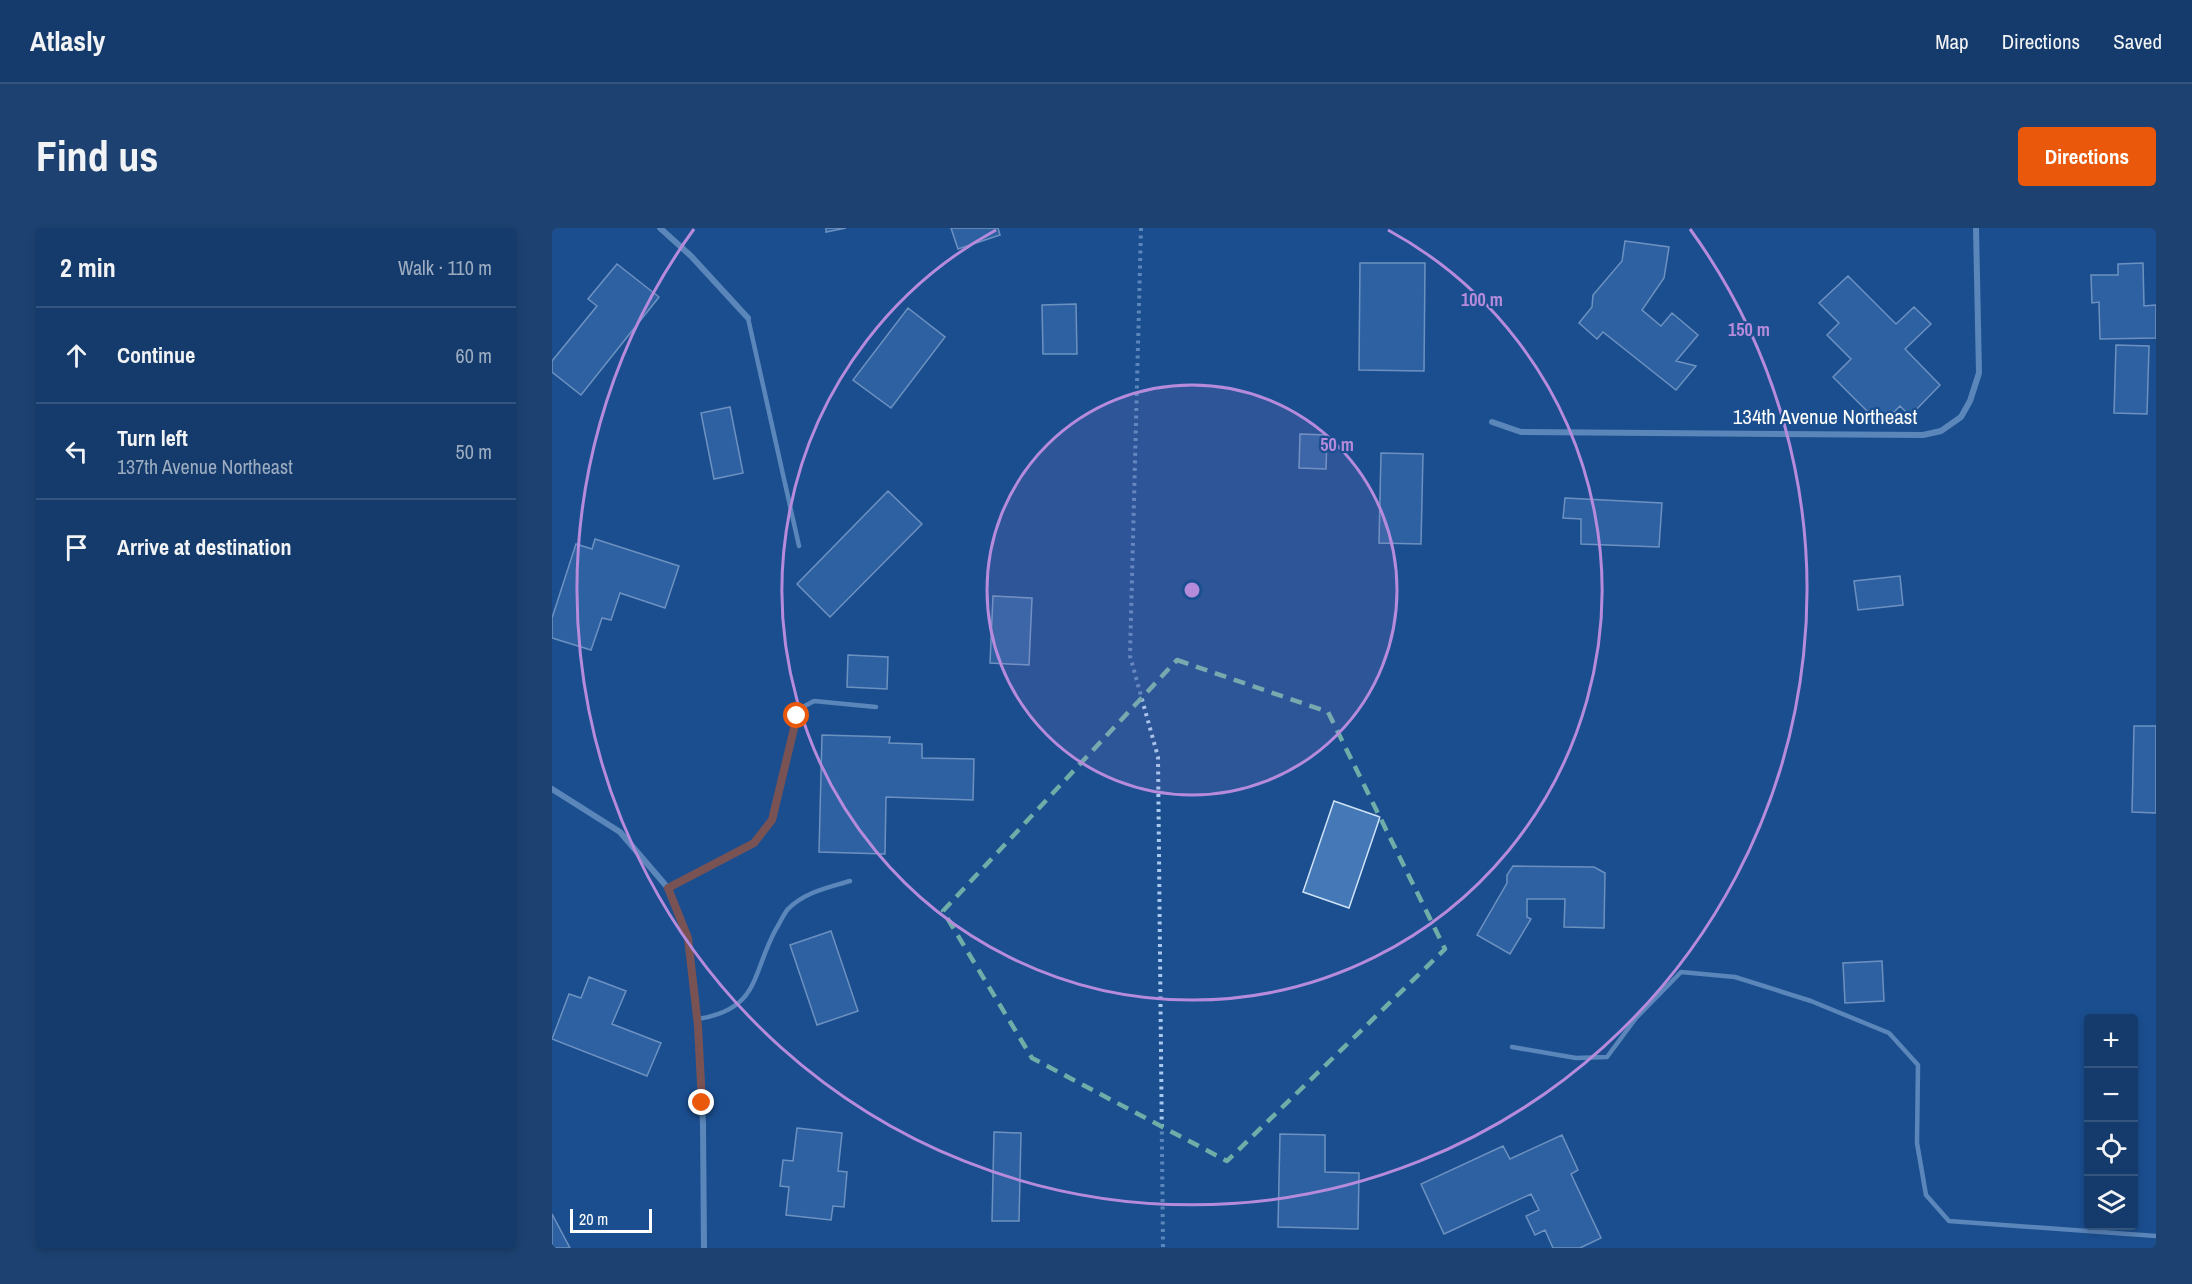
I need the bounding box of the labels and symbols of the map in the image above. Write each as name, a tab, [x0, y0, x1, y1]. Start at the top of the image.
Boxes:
text: 100 m	[1461, 287, 1503, 312]
text: 150 m	[1728, 317, 1770, 342]
street label: 134th Avenue Northeast	[1733, 402, 1917, 431]
text: 50 m	[1320, 432, 1354, 457]
centre of rings	[1182, 580, 1202, 600]
route start	[783, 702, 809, 728]
route end	[688, 1089, 714, 1115]
scale bar	[570, 1206, 652, 1234]

